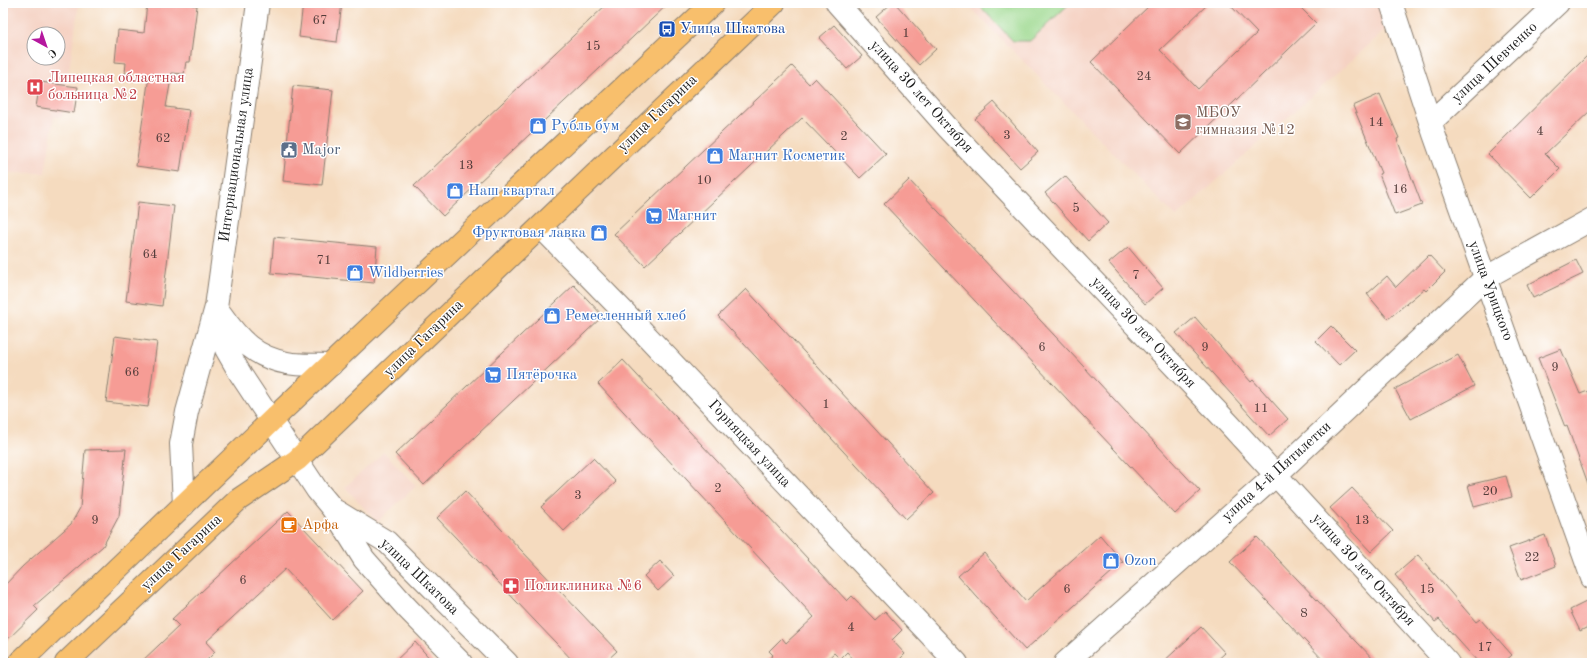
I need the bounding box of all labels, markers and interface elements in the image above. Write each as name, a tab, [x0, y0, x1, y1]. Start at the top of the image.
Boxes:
house number: 67	[312, 14, 328, 27]
bus stop icon: Улица Шкатова	[657, 19, 677, 39]
street label: улица Шевченко	[1449, 20, 1541, 106]
place label: Улица Шкатова	[680, 22, 786, 37]
north arrow	[26, 26, 66, 66]
house number: 1	[902, 27, 910, 40]
street label: улица 30 лет Октября	[867, 38, 975, 156]
house number: 15	[585, 40, 601, 53]
text: С	[45, 46, 58, 59]
street label: Интернациональная улица	[217, 66, 257, 243]
house number: 24	[1136, 70, 1152, 83]
place label: Липецкая областная больница №2	[48, 71, 185, 103]
street label: улица Гагарина	[615, 72, 701, 155]
hospital icon: Липецкая областная больница №2	[25, 77, 45, 97]
place label: МБОУ гимназия №12	[1196, 106, 1295, 138]
school or university icon: МБОУ гимназия №12	[1173, 112, 1193, 132]
shop icon: Рубль бум	[528, 116, 548, 136]
house number: 14	[1368, 116, 1384, 129]
place label: Рубль бум	[551, 119, 620, 134]
house number: 4	[1536, 125, 1544, 138]
house number: 3	[1003, 129, 1011, 142]
house number: 2	[840, 130, 848, 143]
house number: 62	[155, 132, 171, 145]
public building icon: Major	[279, 140, 299, 160]
place label: Major	[302, 143, 340, 158]
shop icon: Магнит Косметик	[705, 146, 725, 166]
place label: Магнит Косметик	[728, 149, 846, 164]
house number: 13	[458, 159, 474, 172]
house number: 10	[696, 174, 712, 187]
shop icon: Наш квартал	[445, 181, 465, 201]
house number: 16	[1392, 183, 1408, 196]
place label: Наш квартал	[468, 184, 555, 199]
house number: 5	[1072, 202, 1080, 215]
supermarket icon: Магнит	[644, 206, 664, 226]
place label: Магнит	[667, 209, 717, 224]
shop icon: Фруктовая лавка	[589, 223, 609, 243]
place label: Фруктовая лавка	[472, 226, 587, 241]
street label: улица Урицкого	[1465, 239, 1515, 343]
house number: 64	[142, 248, 158, 261]
house number: 71	[316, 254, 332, 267]
shop icon: Wildberries	[345, 263, 365, 283]
place label: Wildberries	[368, 266, 444, 281]
house number: 7	[1132, 269, 1140, 282]
street label: улица 30 лет Октября	[1088, 275, 1198, 392]
street label: улица Гагарина	[381, 297, 467, 380]
shop icon: Ремесленный хлеб	[542, 306, 562, 326]
place label: Ремесленный хлеб	[565, 309, 686, 324]
house number: 6	[1038, 341, 1046, 354]
house number: 9	[1201, 341, 1209, 354]
house number: 9	[1551, 361, 1559, 374]
supermarket icon: Пятёрочка	[483, 365, 503, 385]
house number: 66	[124, 366, 140, 379]
place label: Пятёрочка	[506, 368, 578, 383]
street label: Горняцкая улица	[705, 397, 794, 491]
house number: 1	[822, 398, 830, 411]
house number: 11	[1253, 402, 1269, 415]
street label: улица 4-й Пятилетки	[1220, 419, 1334, 525]
house number: 2	[714, 482, 722, 495]
house number: 20	[1482, 485, 1498, 498]
house number: 3	[574, 489, 582, 502]
street label: улица 30 лет Октября	[1309, 511, 1417, 629]
street label: улица Гагарина	[139, 512, 226, 594]
house number: 9	[91, 514, 99, 527]
house number: 13	[1354, 514, 1370, 527]
cafe icon: Арфа	[279, 515, 299, 535]
place label: Арфа	[302, 518, 339, 533]
street label: улица Шкатова	[377, 536, 462, 619]
shop icon: Ozon	[1101, 551, 1121, 571]
house number: 22	[1524, 551, 1540, 564]
place label: Ozon	[1124, 554, 1157, 569]
house number: 6	[239, 574, 247, 587]
pharmacy icon: Поликлиника №6	[501, 576, 521, 596]
place label: Поликлиника №6	[524, 579, 642, 594]
house number: 6	[1063, 583, 1071, 596]
house number: 15	[1419, 583, 1435, 596]
house number: 8	[1300, 607, 1308, 620]
house number: 4	[847, 621, 855, 634]
house number: 17	[1477, 641, 1493, 654]

